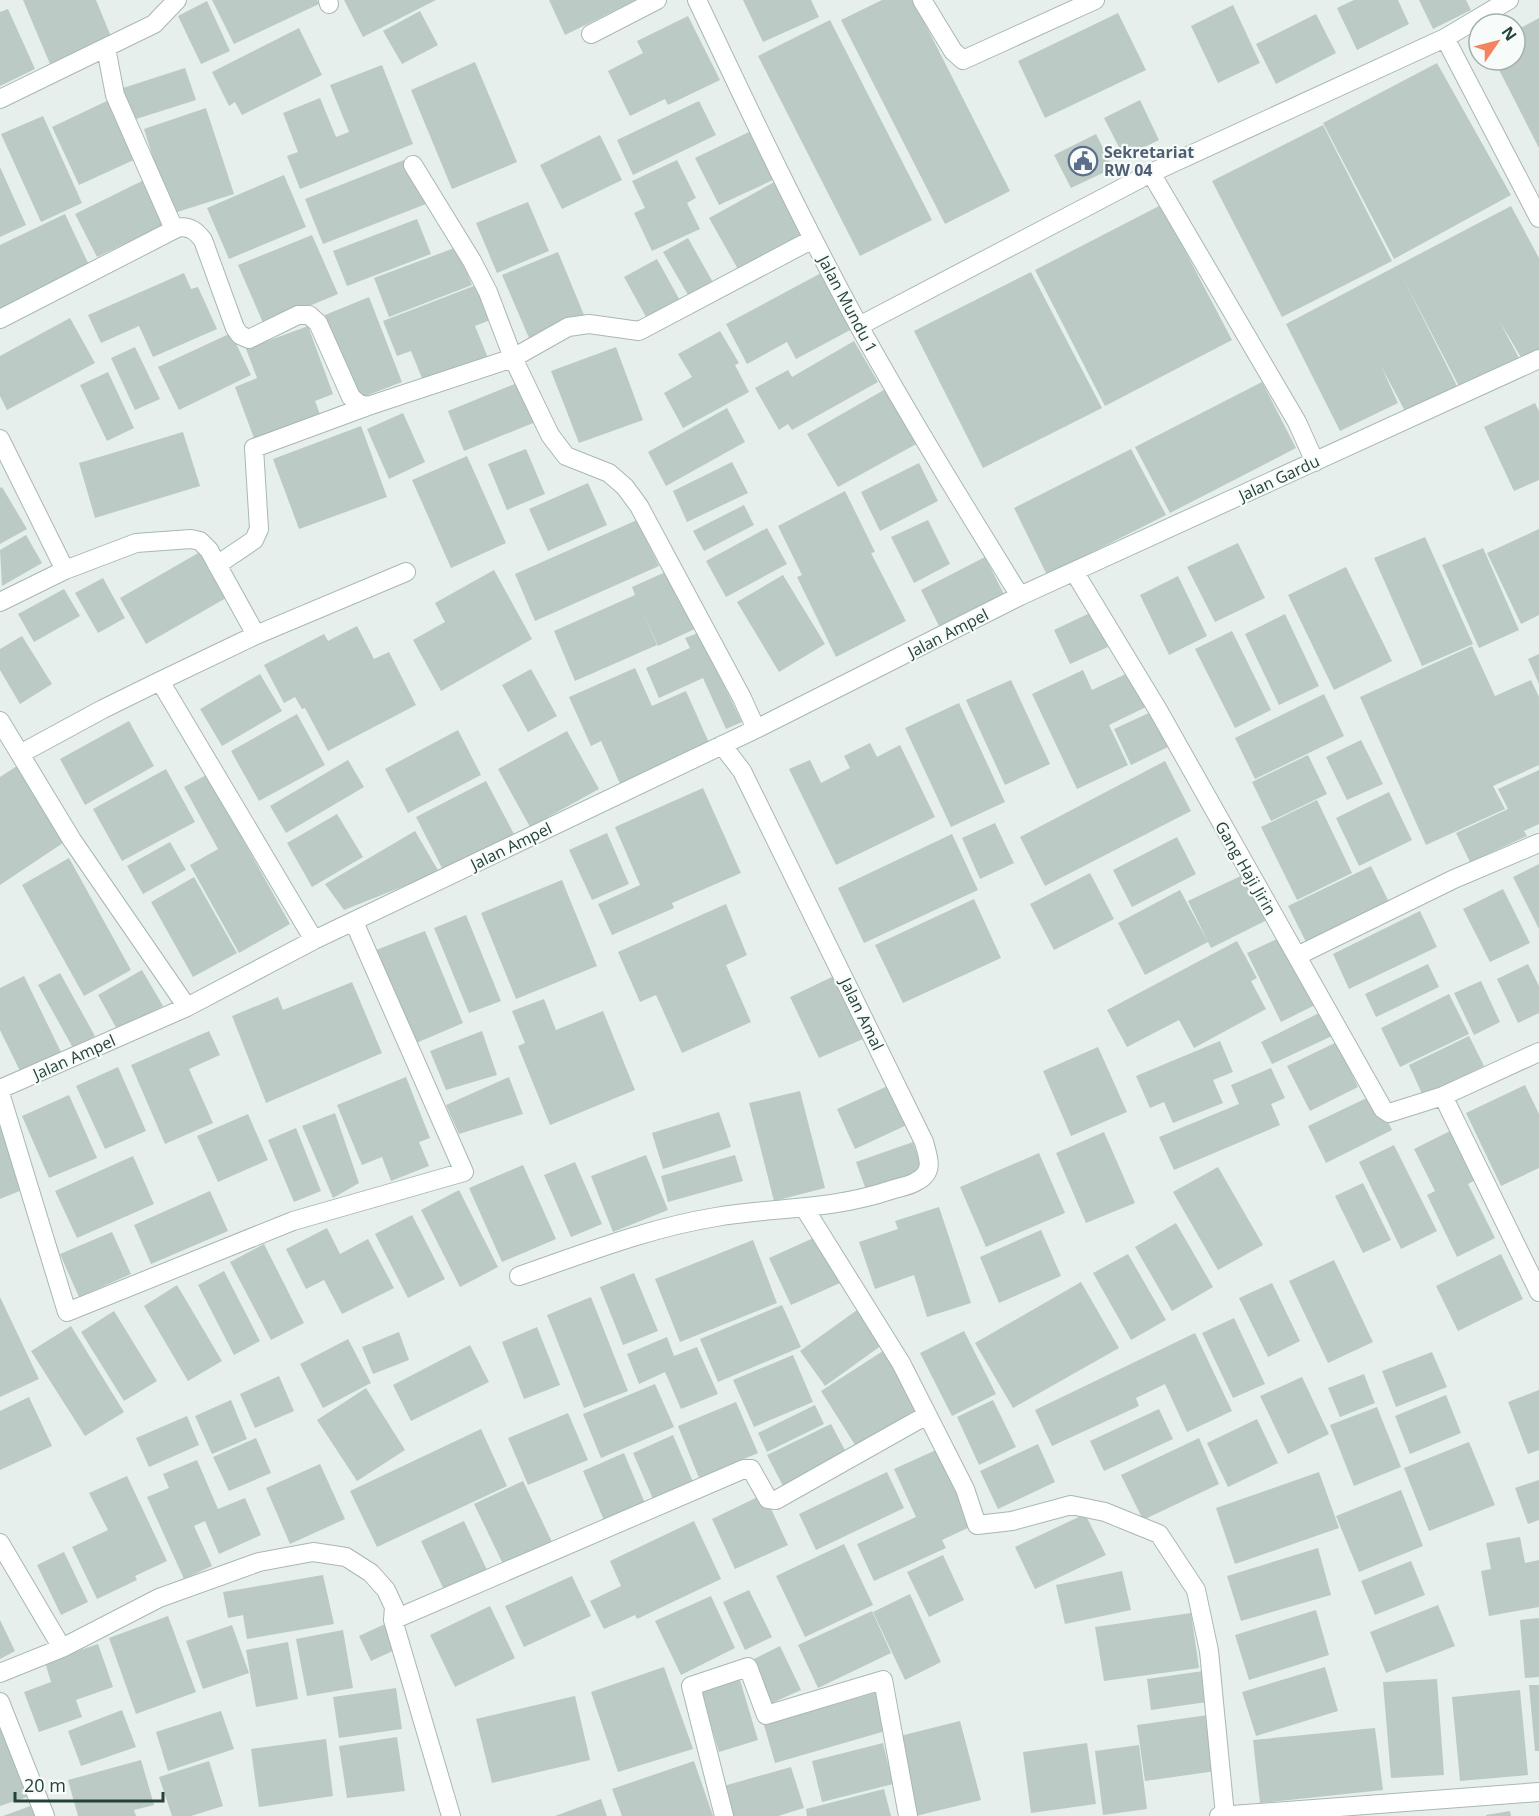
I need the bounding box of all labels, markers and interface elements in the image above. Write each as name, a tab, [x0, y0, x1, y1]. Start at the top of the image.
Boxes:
north arrow	[1467, 12, 1527, 72]
text: N	[1497, 22, 1522, 45]
place label: Sekretariat RW 04	[1104, 141, 1194, 181]
public building icon: Sekretariat RW 04	[1067, 145, 1099, 177]
street label: Jalan Mundu 1	[812, 250, 883, 356]
street label: Jalan Gardu	[1233, 450, 1323, 507]
street label: Jalan Ampel	[902, 603, 992, 664]
street label: Jalan Ampel	[465, 817, 555, 876]
street label: Gang Haji Jirin	[1210, 817, 1282, 919]
street label: Jalan Amal	[834, 972, 889, 1054]
street label: Jalan Ampel	[28, 1029, 119, 1086]
scale bar	[15, 1765, 164, 1803]
text: 20 m	[24, 1773, 66, 1797]

